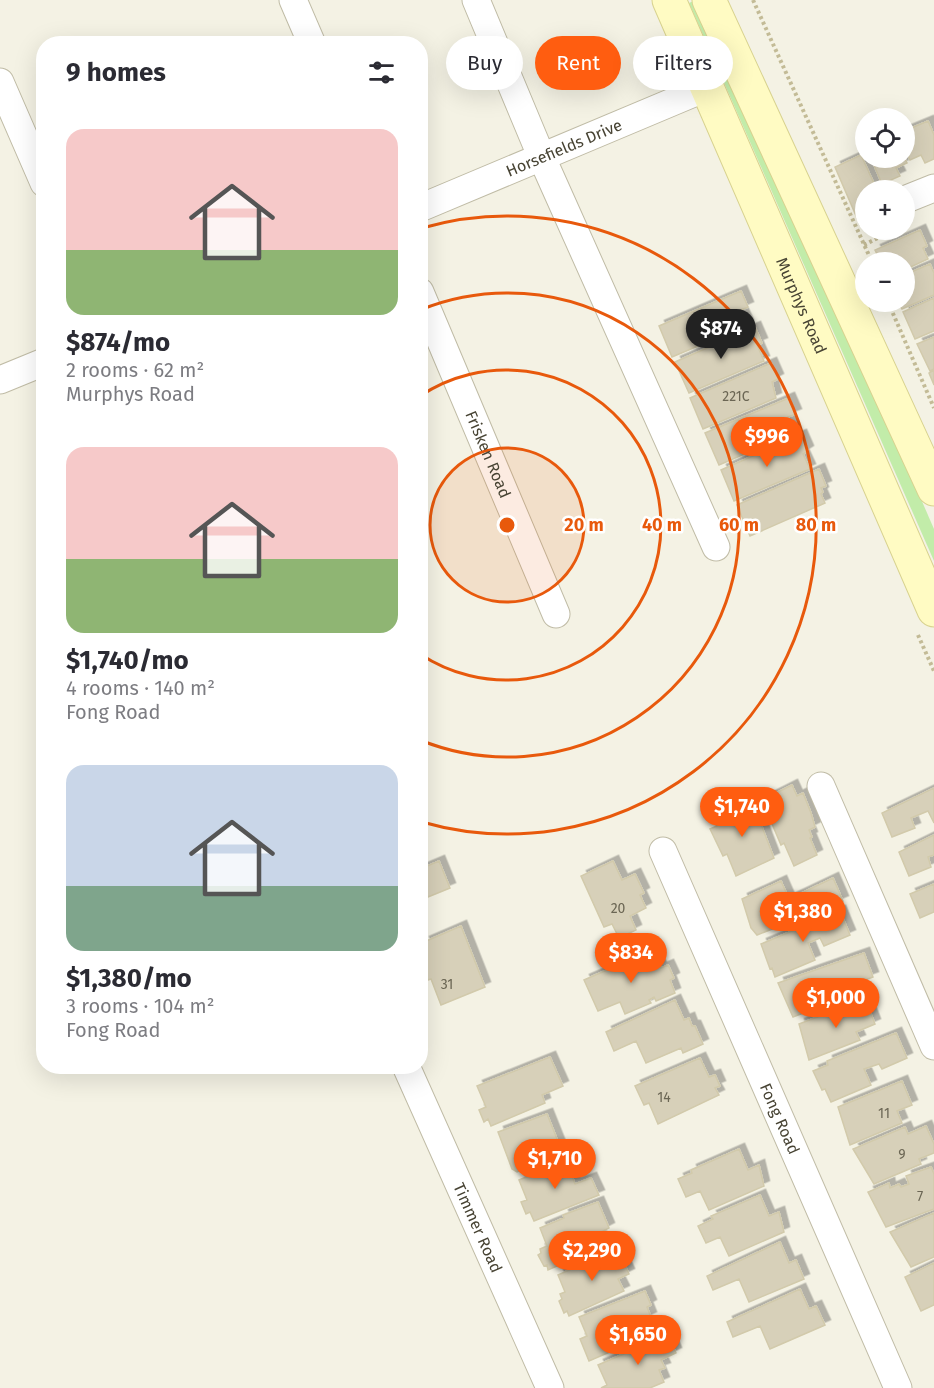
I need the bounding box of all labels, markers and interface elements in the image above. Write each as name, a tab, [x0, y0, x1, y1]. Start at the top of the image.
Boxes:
chip: Buy	[446, 36, 523, 90]
chip: Rent	[535, 36, 621, 90]
chip: Filters	[633, 36, 733, 90]
icon: filters	[365, 56, 398, 89]
text: 9 homes	[66, 57, 166, 88]
map controls	[855, 108, 915, 312]
button: locate	[855, 108, 915, 168]
street label: Horsefields Drive	[503, 115, 625, 181]
icon: home	[178, 168, 286, 276]
button: +	[855, 180, 915, 240]
button: −	[855, 252, 915, 312]
street label: Murphys Road	[772, 255, 830, 357]
pin: $874	[685, 309, 757, 360]
text: $874	[700, 316, 742, 340]
text: $874/mo	[66, 327, 170, 358]
text: 2 rooms · 62 m²	[66, 358, 204, 382]
text: Murphys Road	[66, 382, 195, 406]
house number: 221C	[722, 388, 750, 405]
street label: Frisken Road	[461, 408, 515, 501]
pin: $996	[731, 417, 803, 468]
text: $996	[745, 424, 789, 448]
icon: home	[178, 486, 286, 594]
text: 20 m	[564, 514, 604, 536]
text: 40 m	[642, 514, 682, 536]
text: 60 m	[719, 514, 759, 536]
text: 80 m	[796, 514, 836, 536]
centre of rings	[497, 515, 517, 535]
text: $1,740/mo	[66, 645, 189, 676]
text: 4 rooms · 140 m²	[66, 676, 215, 700]
text: Fong Road	[66, 700, 160, 724]
pin: $1,740	[693, 787, 791, 838]
text: $1,740	[714, 794, 770, 818]
icon: home	[178, 804, 286, 912]
pin: $1,380	[754, 892, 852, 943]
text: $1,380	[774, 899, 832, 923]
house number: 20	[611, 900, 626, 917]
pin: $834	[595, 933, 667, 984]
text: $834	[609, 940, 653, 964]
text: $1,380/mo	[66, 963, 192, 994]
house number: 31	[441, 976, 453, 993]
pin: $1,000	[787, 978, 885, 1029]
text: $1,000	[806, 985, 866, 1009]
text: 3 rooms · 104 m²	[66, 994, 214, 1018]
text: Fong Road	[66, 1018, 160, 1042]
street label: Fong Road	[756, 1080, 803, 1157]
house number: 14	[657, 1089, 671, 1106]
house number: 11	[878, 1105, 890, 1122]
pin: $1,710	[506, 1139, 604, 1190]
text: $1,710	[528, 1146, 582, 1170]
house number: 9	[898, 1146, 906, 1163]
street label: Timmer Road	[449, 1180, 506, 1276]
house number: 7	[917, 1188, 923, 1205]
pin: $2,290	[543, 1231, 641, 1282]
text: $2,290	[563, 1238, 621, 1262]
pin: $1,650	[589, 1315, 687, 1366]
text: $1,650	[609, 1322, 667, 1346]

